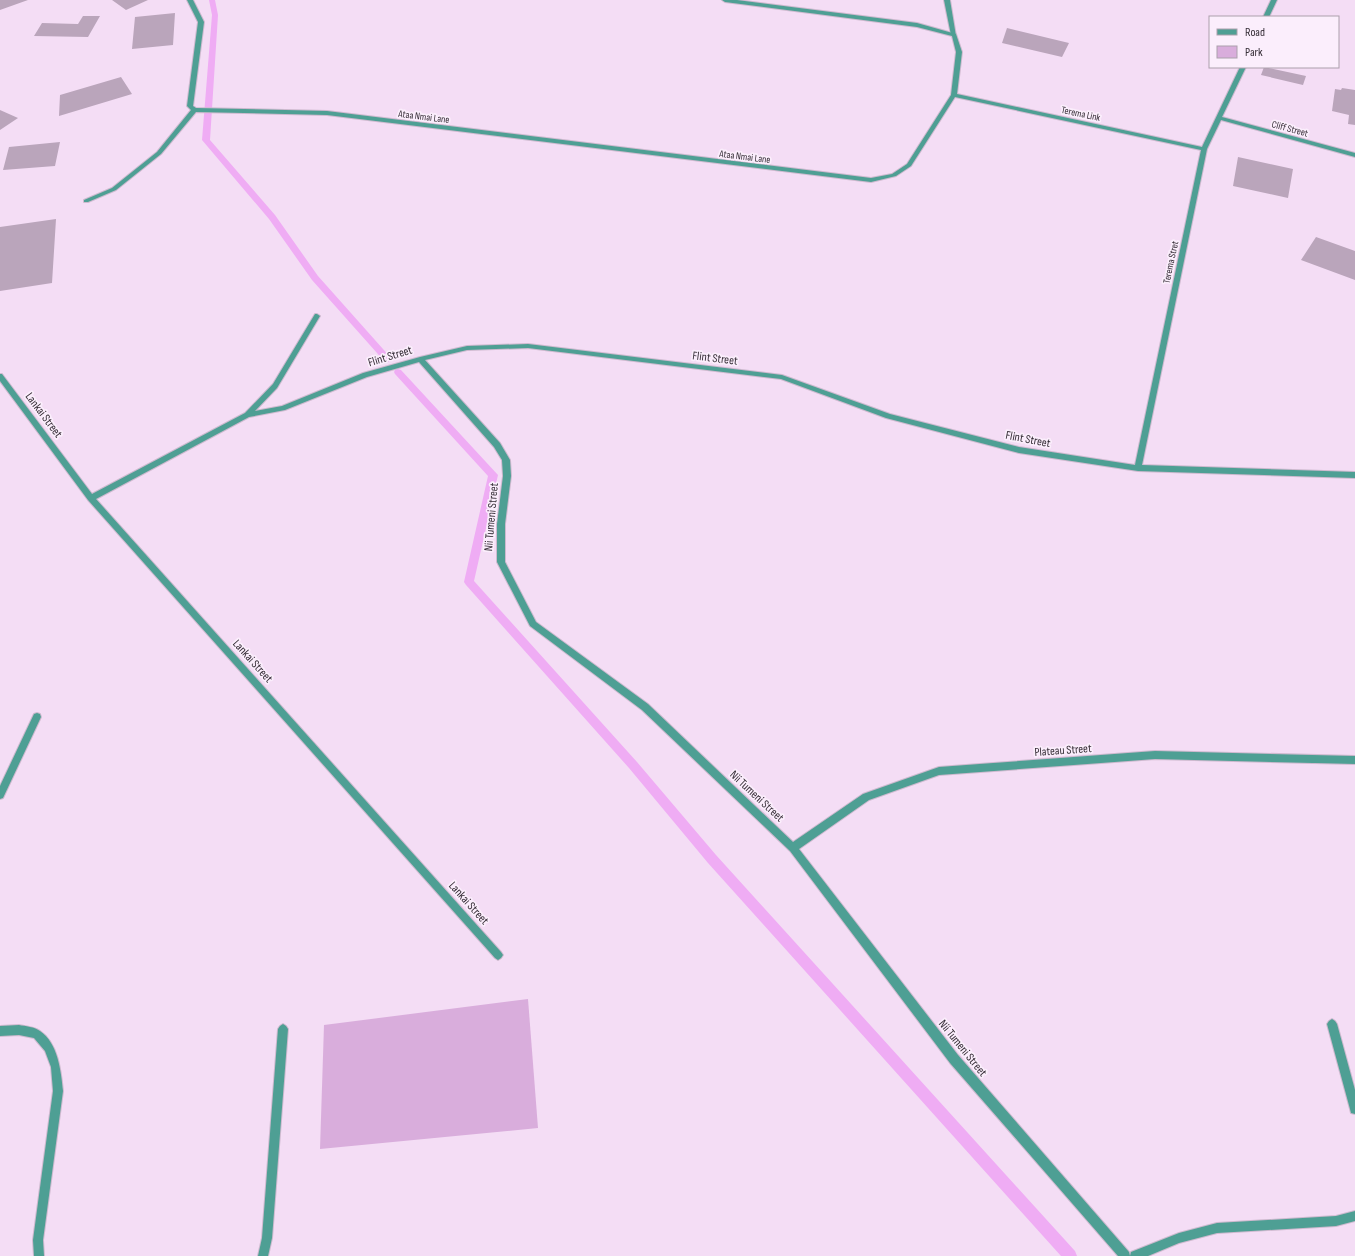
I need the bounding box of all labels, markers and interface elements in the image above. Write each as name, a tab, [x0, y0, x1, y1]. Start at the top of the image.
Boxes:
legend	[1209, 16, 1339, 68]
text: Road	[1245, 25, 1265, 40]
text: Park	[1245, 45, 1263, 60]
street label: Terema Link	[1060, 104, 1102, 124]
street label: Ataa Nmai Lane	[397, 108, 450, 126]
street label: Cliff Street	[1270, 118, 1309, 140]
street label: Ataa Nmai Lane	[718, 148, 771, 166]
street label: Terema Stret	[1161, 240, 1181, 285]
street label: Flint Street	[366, 343, 414, 370]
street label: Flint Street	[691, 348, 739, 369]
street label: Lankai Street	[22, 390, 66, 441]
street label: Flint Street	[1004, 428, 1052, 451]
street label: Nii Tumeni Street	[481, 482, 502, 552]
street label: Lankai Street	[229, 637, 276, 686]
street label: Plateau Street	[1034, 741, 1092, 760]
street label: Nii Tumeni Street	[726, 767, 787, 825]
street label: Lankai Street	[445, 879, 492, 928]
street label: Nii Tumeni Street	[935, 1017, 990, 1080]

